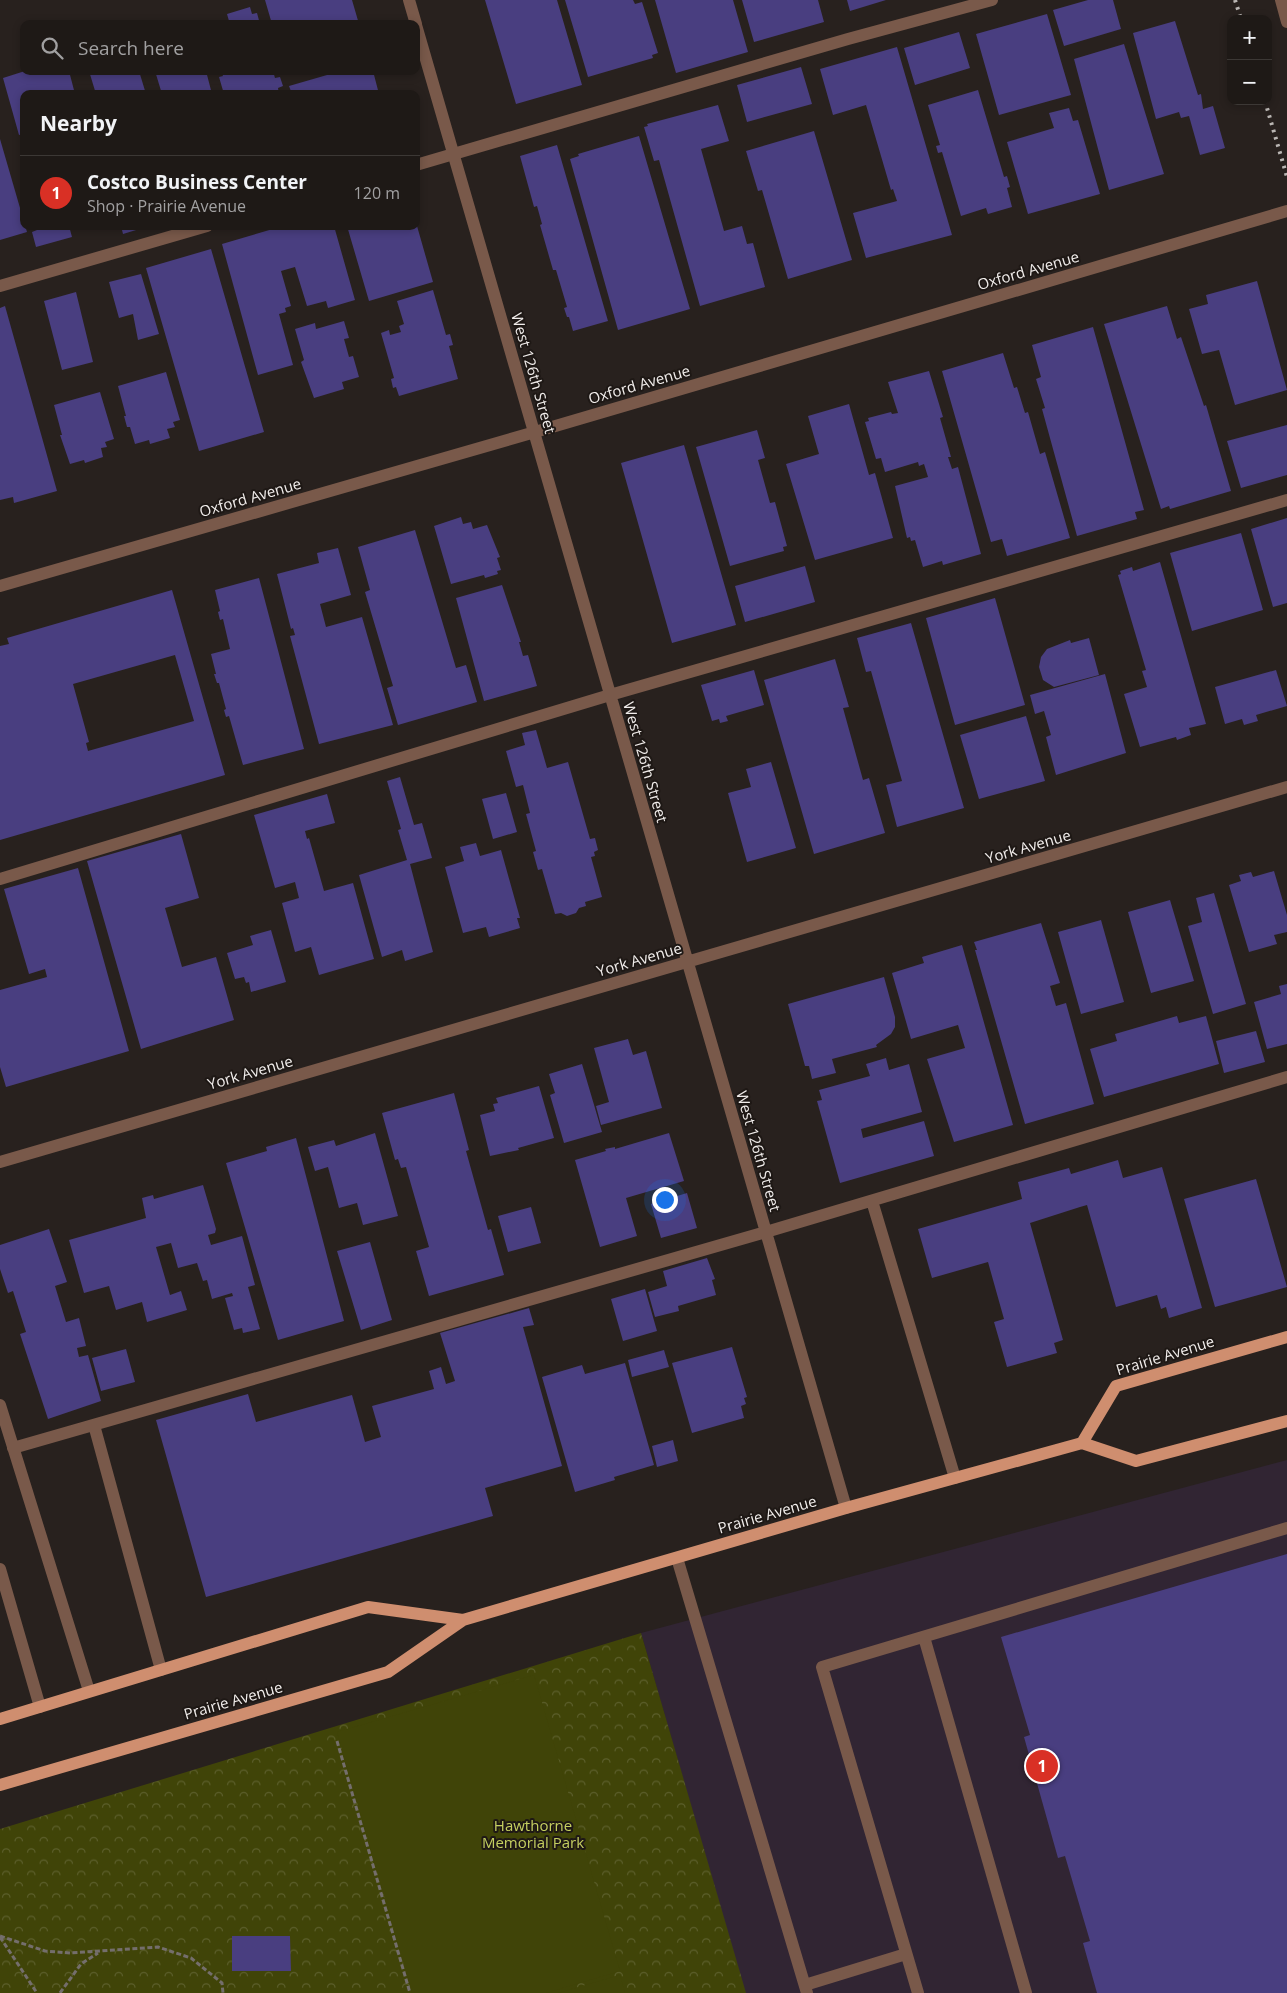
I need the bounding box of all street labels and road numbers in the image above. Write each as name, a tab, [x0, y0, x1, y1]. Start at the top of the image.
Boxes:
street label: Oxford Avenue	[975, 246, 1081, 294]
street label: West 126th Street	[507, 310, 561, 436]
street label: Oxford Avenue	[586, 360, 692, 408]
street label: Oxford Avenue	[197, 473, 303, 521]
street label: West 126th Street	[619, 699, 673, 825]
street label: York Avenue	[983, 824, 1073, 868]
street label: York Avenue	[594, 937, 684, 981]
street label: York Avenue	[205, 1050, 295, 1094]
street label: West 126th Street	[732, 1088, 786, 1214]
street label: Prairie Avenue	[1113, 1331, 1217, 1379]
street label: Prairie Avenue	[715, 1490, 819, 1538]
street label: Prairie Avenue	[181, 1676, 285, 1724]

